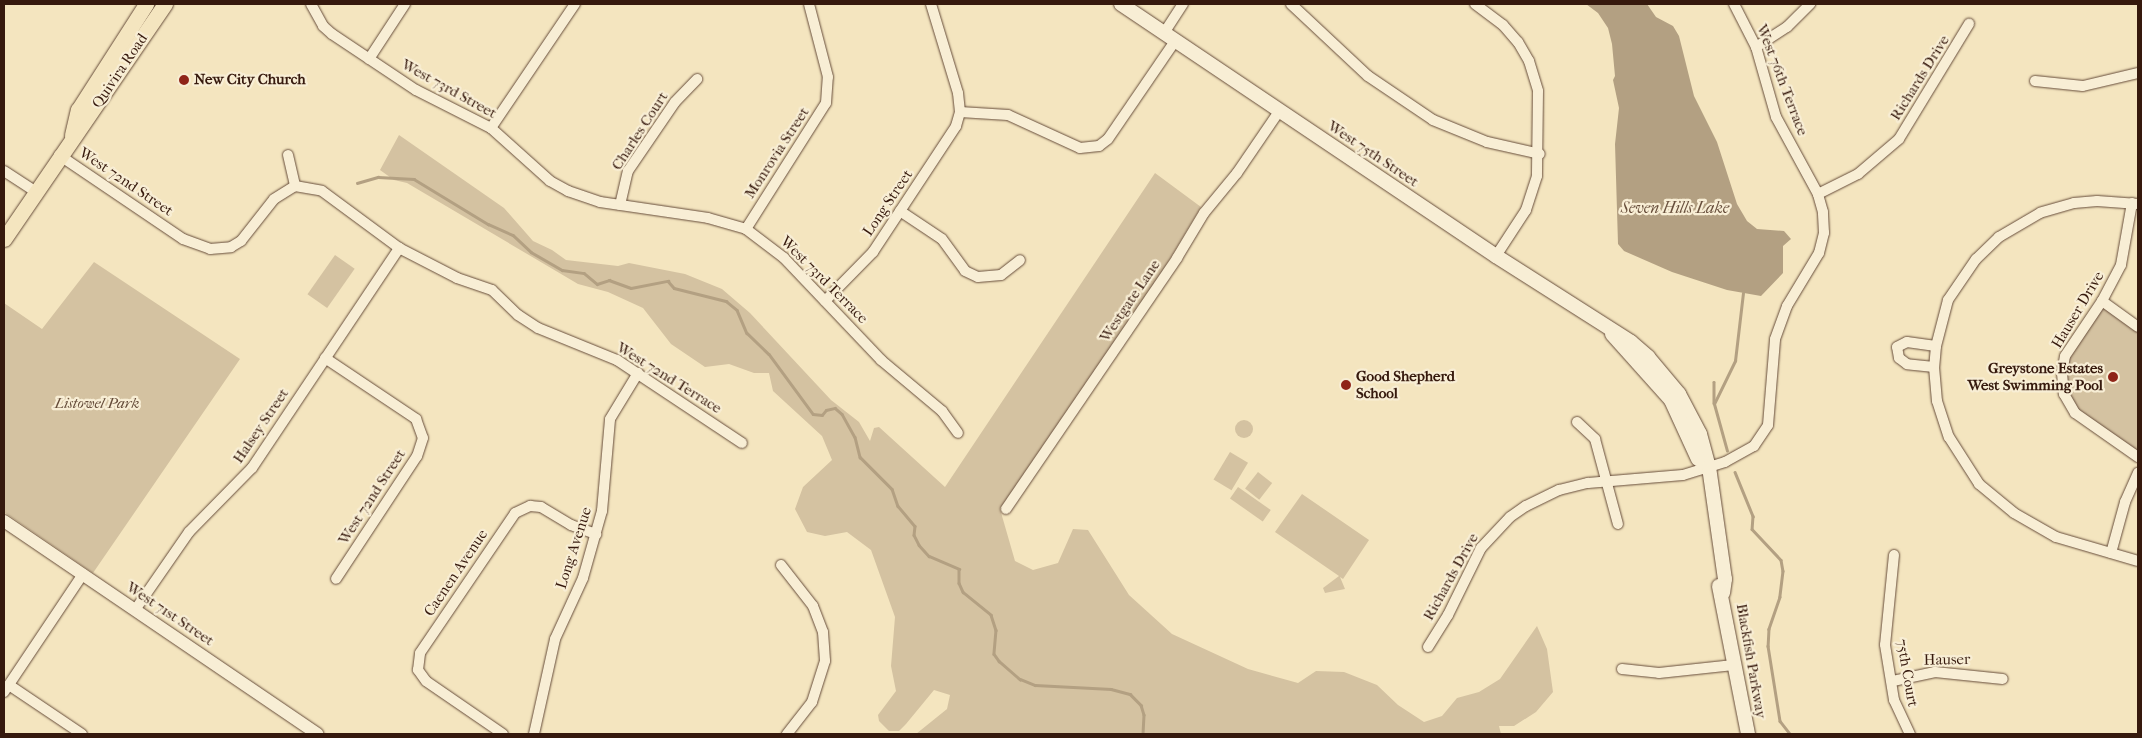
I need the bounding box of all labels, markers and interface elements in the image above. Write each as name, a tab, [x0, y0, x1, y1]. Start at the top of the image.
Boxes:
street label: West 76th Terrace	[1753, 22, 1811, 138]
street label: Quivira Road	[88, 30, 152, 112]
street label: Richards Drive	[1887, 32, 1953, 124]
street label: West 73rd Street	[398, 55, 500, 123]
place label: New City Church	[194, 71, 306, 89]
marker: New City Church	[178, 74, 190, 86]
street label: Charles Court	[608, 88, 672, 174]
street label: Monrovia Street	[741, 104, 813, 202]
street label: West 75th Street	[1324, 117, 1422, 191]
street label: West 72nd Street	[75, 144, 177, 220]
street label: Long Street	[859, 166, 917, 240]
water label: Seven Hills Lake	[1621, 198, 1729, 218]
street label: West 73rd Terrace	[777, 233, 871, 327]
street label: Westgate Lane	[1096, 257, 1164, 345]
street label: Hauser Drive	[2048, 268, 2108, 352]
street label: West 72nd Terrace	[613, 339, 725, 417]
place label: Greystone Estates West Swimming Pool	[1967, 359, 2103, 394]
place label: Good Shepherd School	[1356, 367, 1455, 402]
marker: Greystone Estates West Swimming Pool	[2107, 371, 2119, 383]
marker: Good Shepherd School	[1340, 379, 1352, 391]
street label: Halsey Street	[229, 385, 293, 467]
park label: Listowel Park	[55, 395, 139, 413]
street label: West 72nd Street	[335, 446, 409, 548]
street label: Long Avenue	[552, 505, 596, 591]
street label: Caenen Avenue	[420, 526, 492, 620]
street label: Richards Drive	[1420, 530, 1482, 624]
street label: West 71st Street	[123, 578, 217, 650]
street label: Blackfish Parkway	[1732, 602, 1770, 720]
street label: 75th Court	[1892, 638, 1922, 708]
street label: Hauser	[1924, 651, 1970, 669]

